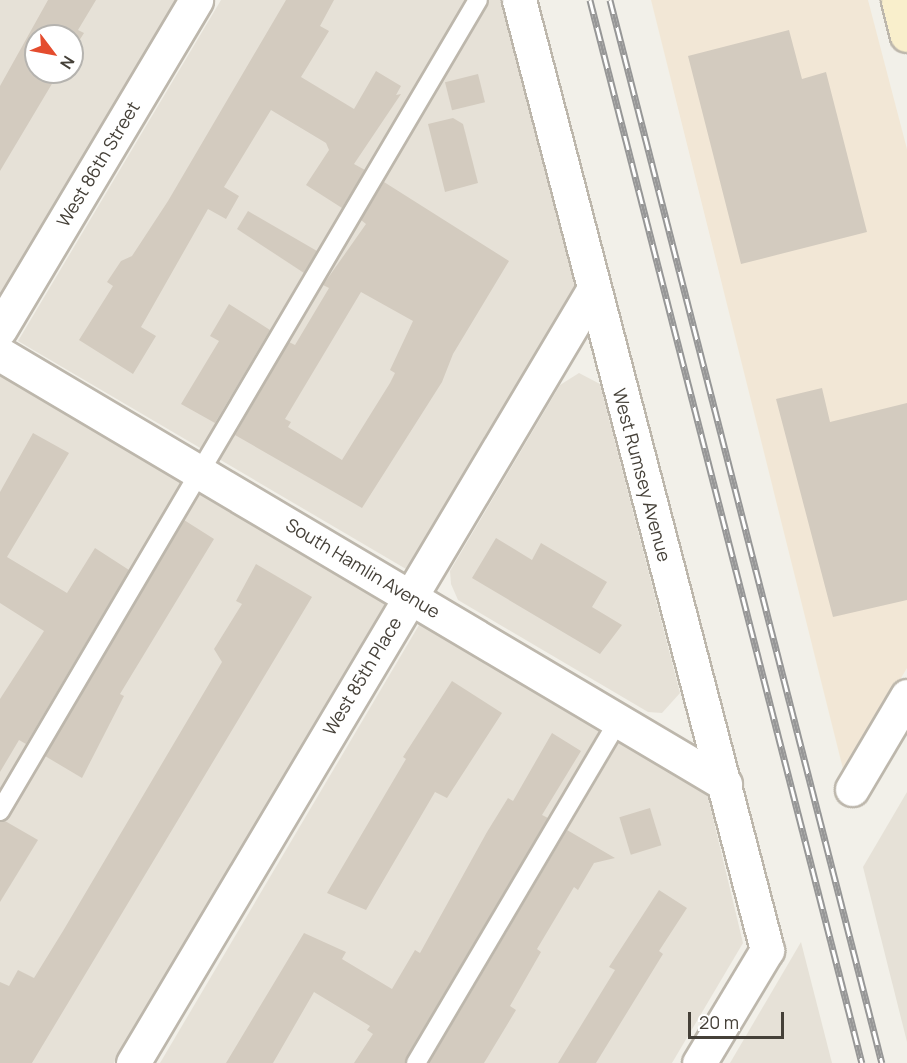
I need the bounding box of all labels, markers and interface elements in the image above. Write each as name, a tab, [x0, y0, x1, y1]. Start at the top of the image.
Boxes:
north arrow	[24, 24, 84, 84]
text: N	[55, 52, 80, 73]
street label: West 86th Street	[52, 97, 144, 231]
street label: West Rumsey Avenue	[608, 386, 676, 564]
street label: South Hamlin Avenue	[282, 513, 444, 623]
street label: West 85th Place	[318, 613, 406, 739]
scale bar	[691, 1000, 787, 1038]
text: 20 m	[699, 1010, 739, 1034]

